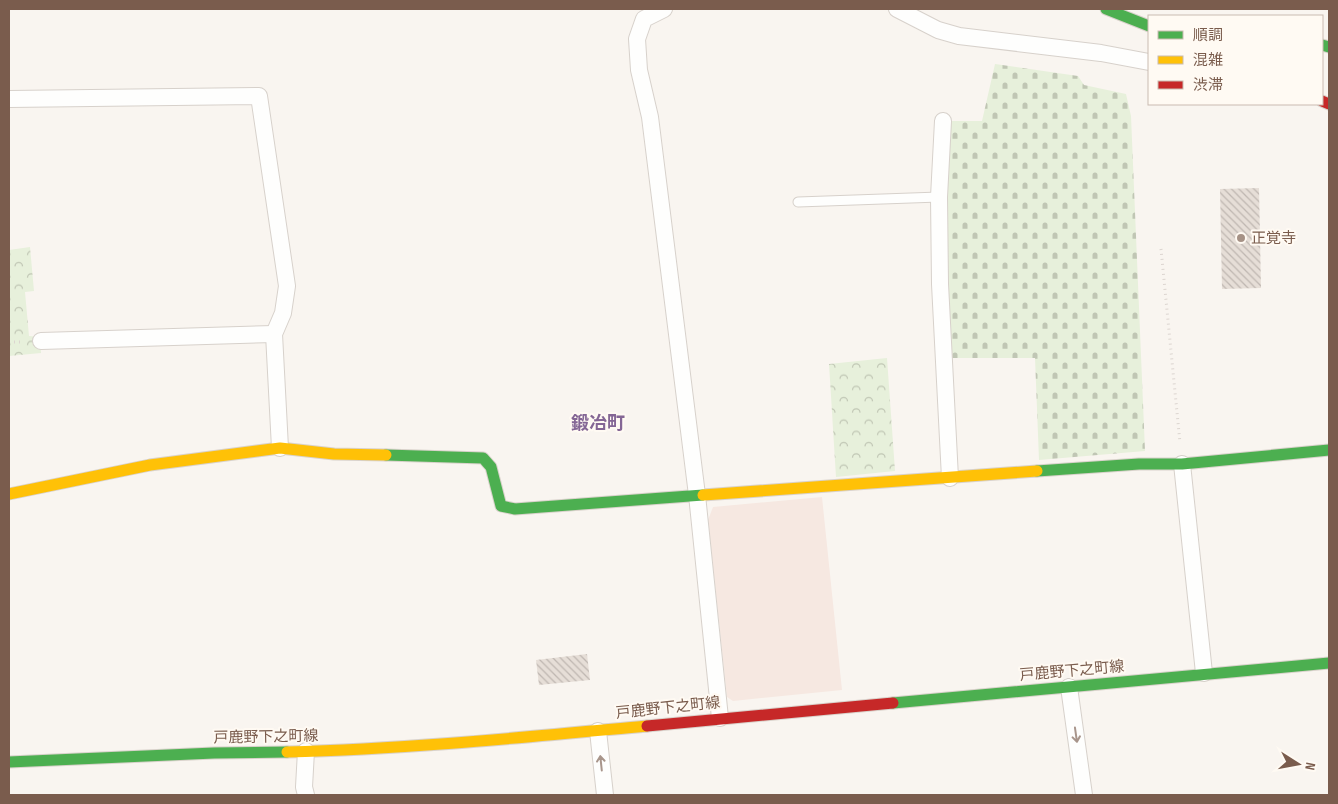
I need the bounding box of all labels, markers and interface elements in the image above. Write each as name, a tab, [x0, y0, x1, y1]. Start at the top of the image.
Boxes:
legend	[1148, 15, 1323, 105]
text: 順調	[1193, 26, 1223, 45]
text: 混雑	[1193, 51, 1223, 70]
text: 渋滞	[1193, 76, 1223, 95]
place label: 正覚寺	[1251, 229, 1296, 248]
marker: 正覚寺	[1235, 232, 1247, 244]
district label: 鍛冶町	[571, 413, 625, 434]
street label: 戸鹿野下之町線	[1019, 657, 1125, 685]
street label: 戸鹿野下之町線	[615, 693, 721, 723]
street label: 戸鹿野下之町線	[213, 727, 319, 747]
one-way arrow	[1071, 727, 1081, 743]
north arrow	[1273, 739, 1323, 789]
one-way arrow	[596, 755, 606, 771]
text: N	[1301, 761, 1319, 772]

